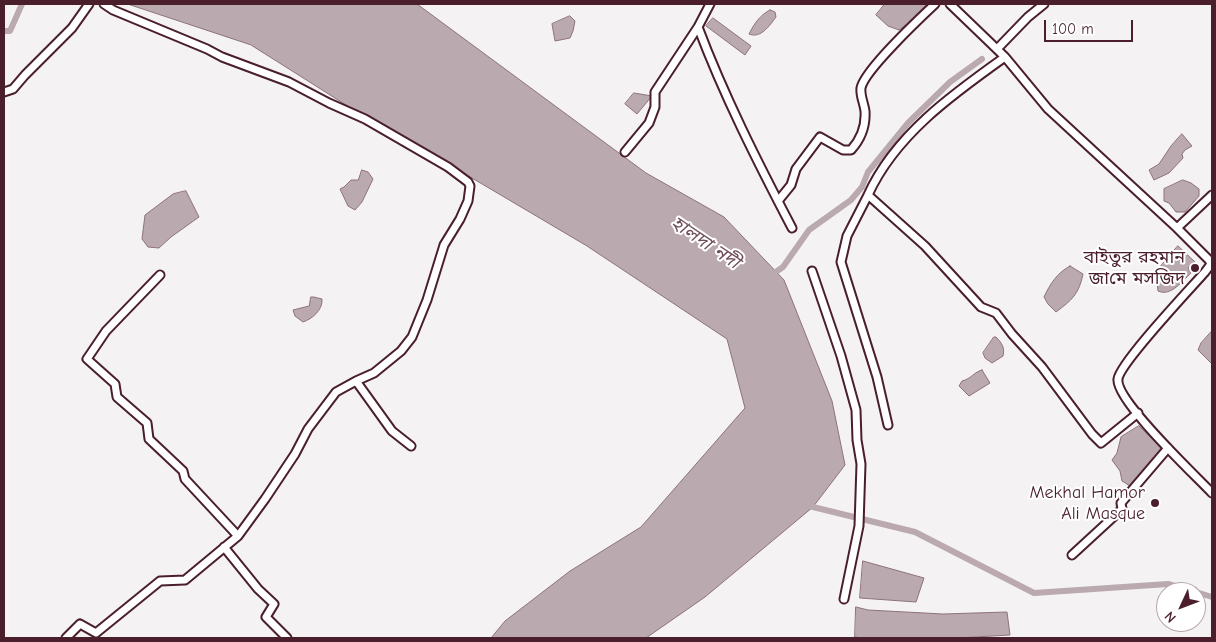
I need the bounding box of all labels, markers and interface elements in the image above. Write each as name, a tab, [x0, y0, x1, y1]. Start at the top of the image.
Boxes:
scale bar	[1046, 10, 1135, 42]
text: 100 m	[1052, 20, 1094, 38]
water label: হালদা নদী	[666, 212, 744, 274]
place label: বাইতুর রহমান জা‌মে মস‌জিদ	[1083, 247, 1185, 290]
marker: বাইতুর রহমান জা‌মে মস‌জিদ	[1189, 262, 1201, 274]
place label: Mekhal Hamor Ali Masque	[1029, 482, 1145, 524]
marker: Mekhal Hamor Ali Masque	[1149, 497, 1161, 509]
north arrow	[1156, 582, 1206, 632]
text: N	[1161, 608, 1180, 626]

